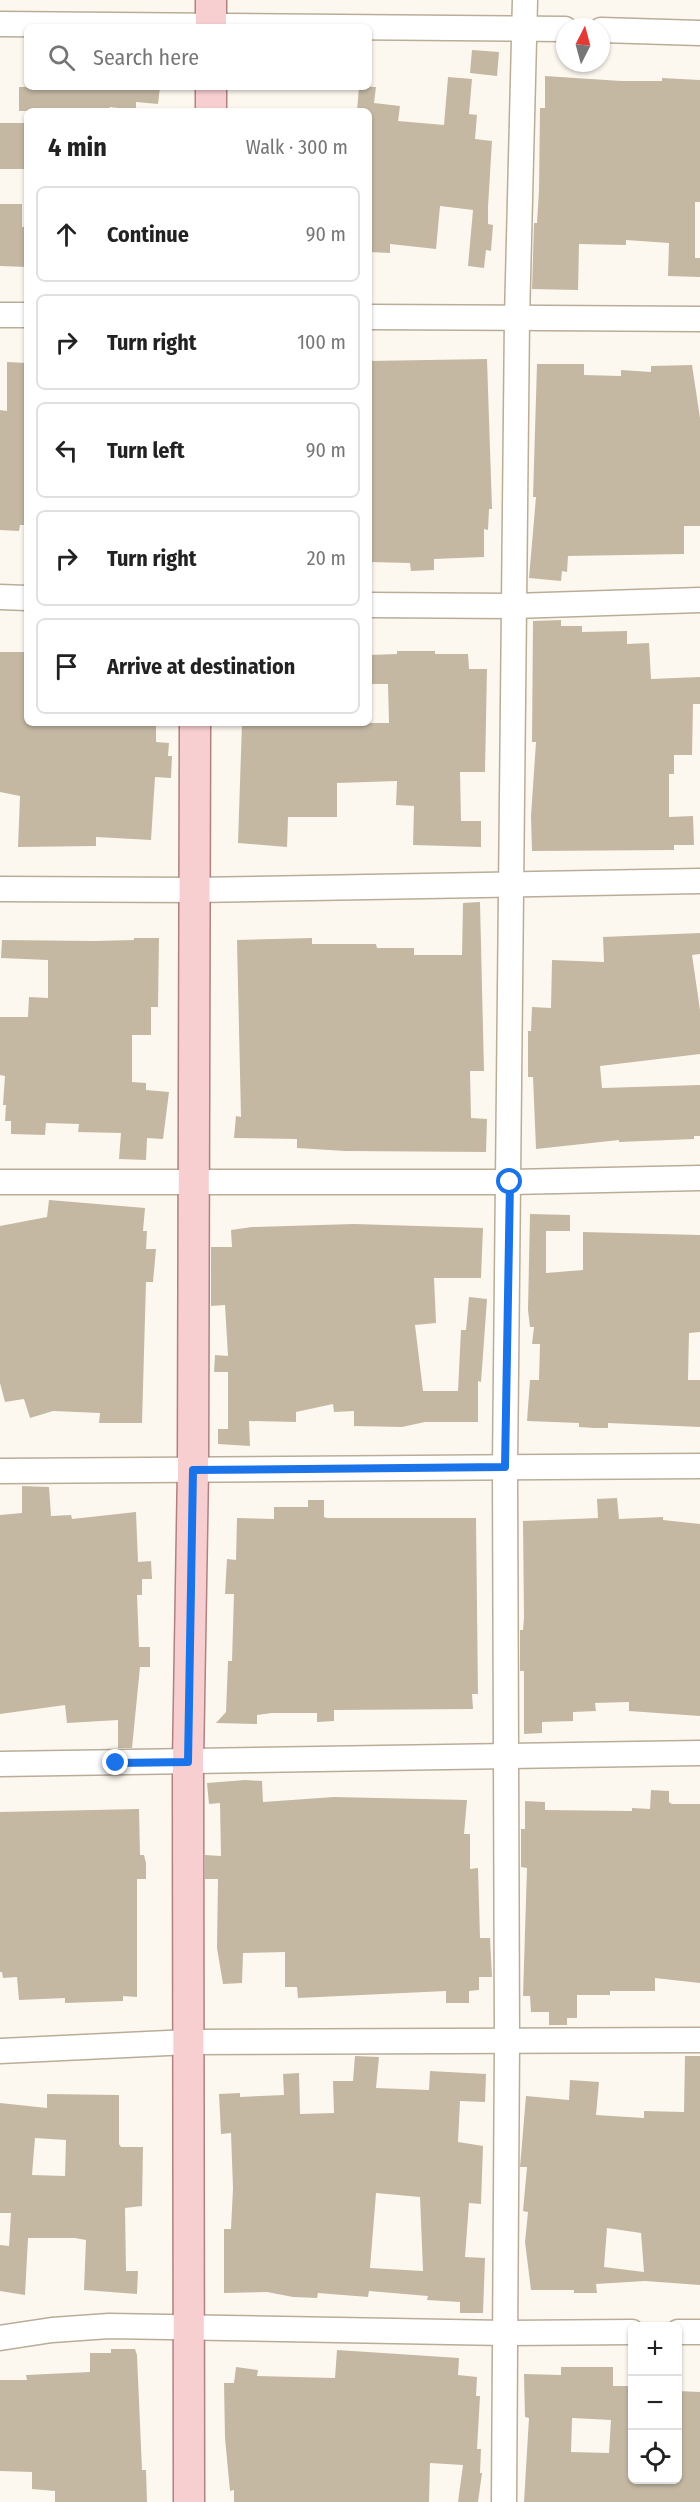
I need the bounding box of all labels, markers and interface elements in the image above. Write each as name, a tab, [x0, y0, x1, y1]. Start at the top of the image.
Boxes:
north arrow	[556, 18, 610, 72]
search box	[24, 24, 372, 90]
icon: search	[45, 41, 78, 74]
text: Search here	[93, 44, 199, 71]
text: 4 min	[48, 132, 107, 163]
text: Walk · 300 m	[246, 135, 348, 159]
icon: ahead	[50, 218, 83, 251]
text: Continue	[107, 221, 189, 248]
text: 90 m	[306, 222, 346, 246]
icon: right	[50, 326, 83, 359]
text: Turn right	[107, 329, 196, 356]
text: 100 m	[297, 330, 346, 354]
icon: left	[50, 434, 83, 467]
text: Turn left	[107, 437, 185, 464]
text: 90 m	[306, 438, 346, 462]
icon: right	[50, 542, 83, 575]
text: Turn right	[107, 545, 196, 572]
text: 20 m	[307, 546, 346, 570]
icon: arrive	[50, 650, 83, 683]
text: Arrive at destination	[107, 653, 295, 680]
route start	[496, 1168, 522, 1194]
route end	[102, 1749, 128, 1775]
map controls	[628, 2322, 682, 2484]
button: +	[628, 2322, 682, 2376]
button: −	[628, 2376, 682, 2430]
button: locate	[628, 2430, 682, 2484]

